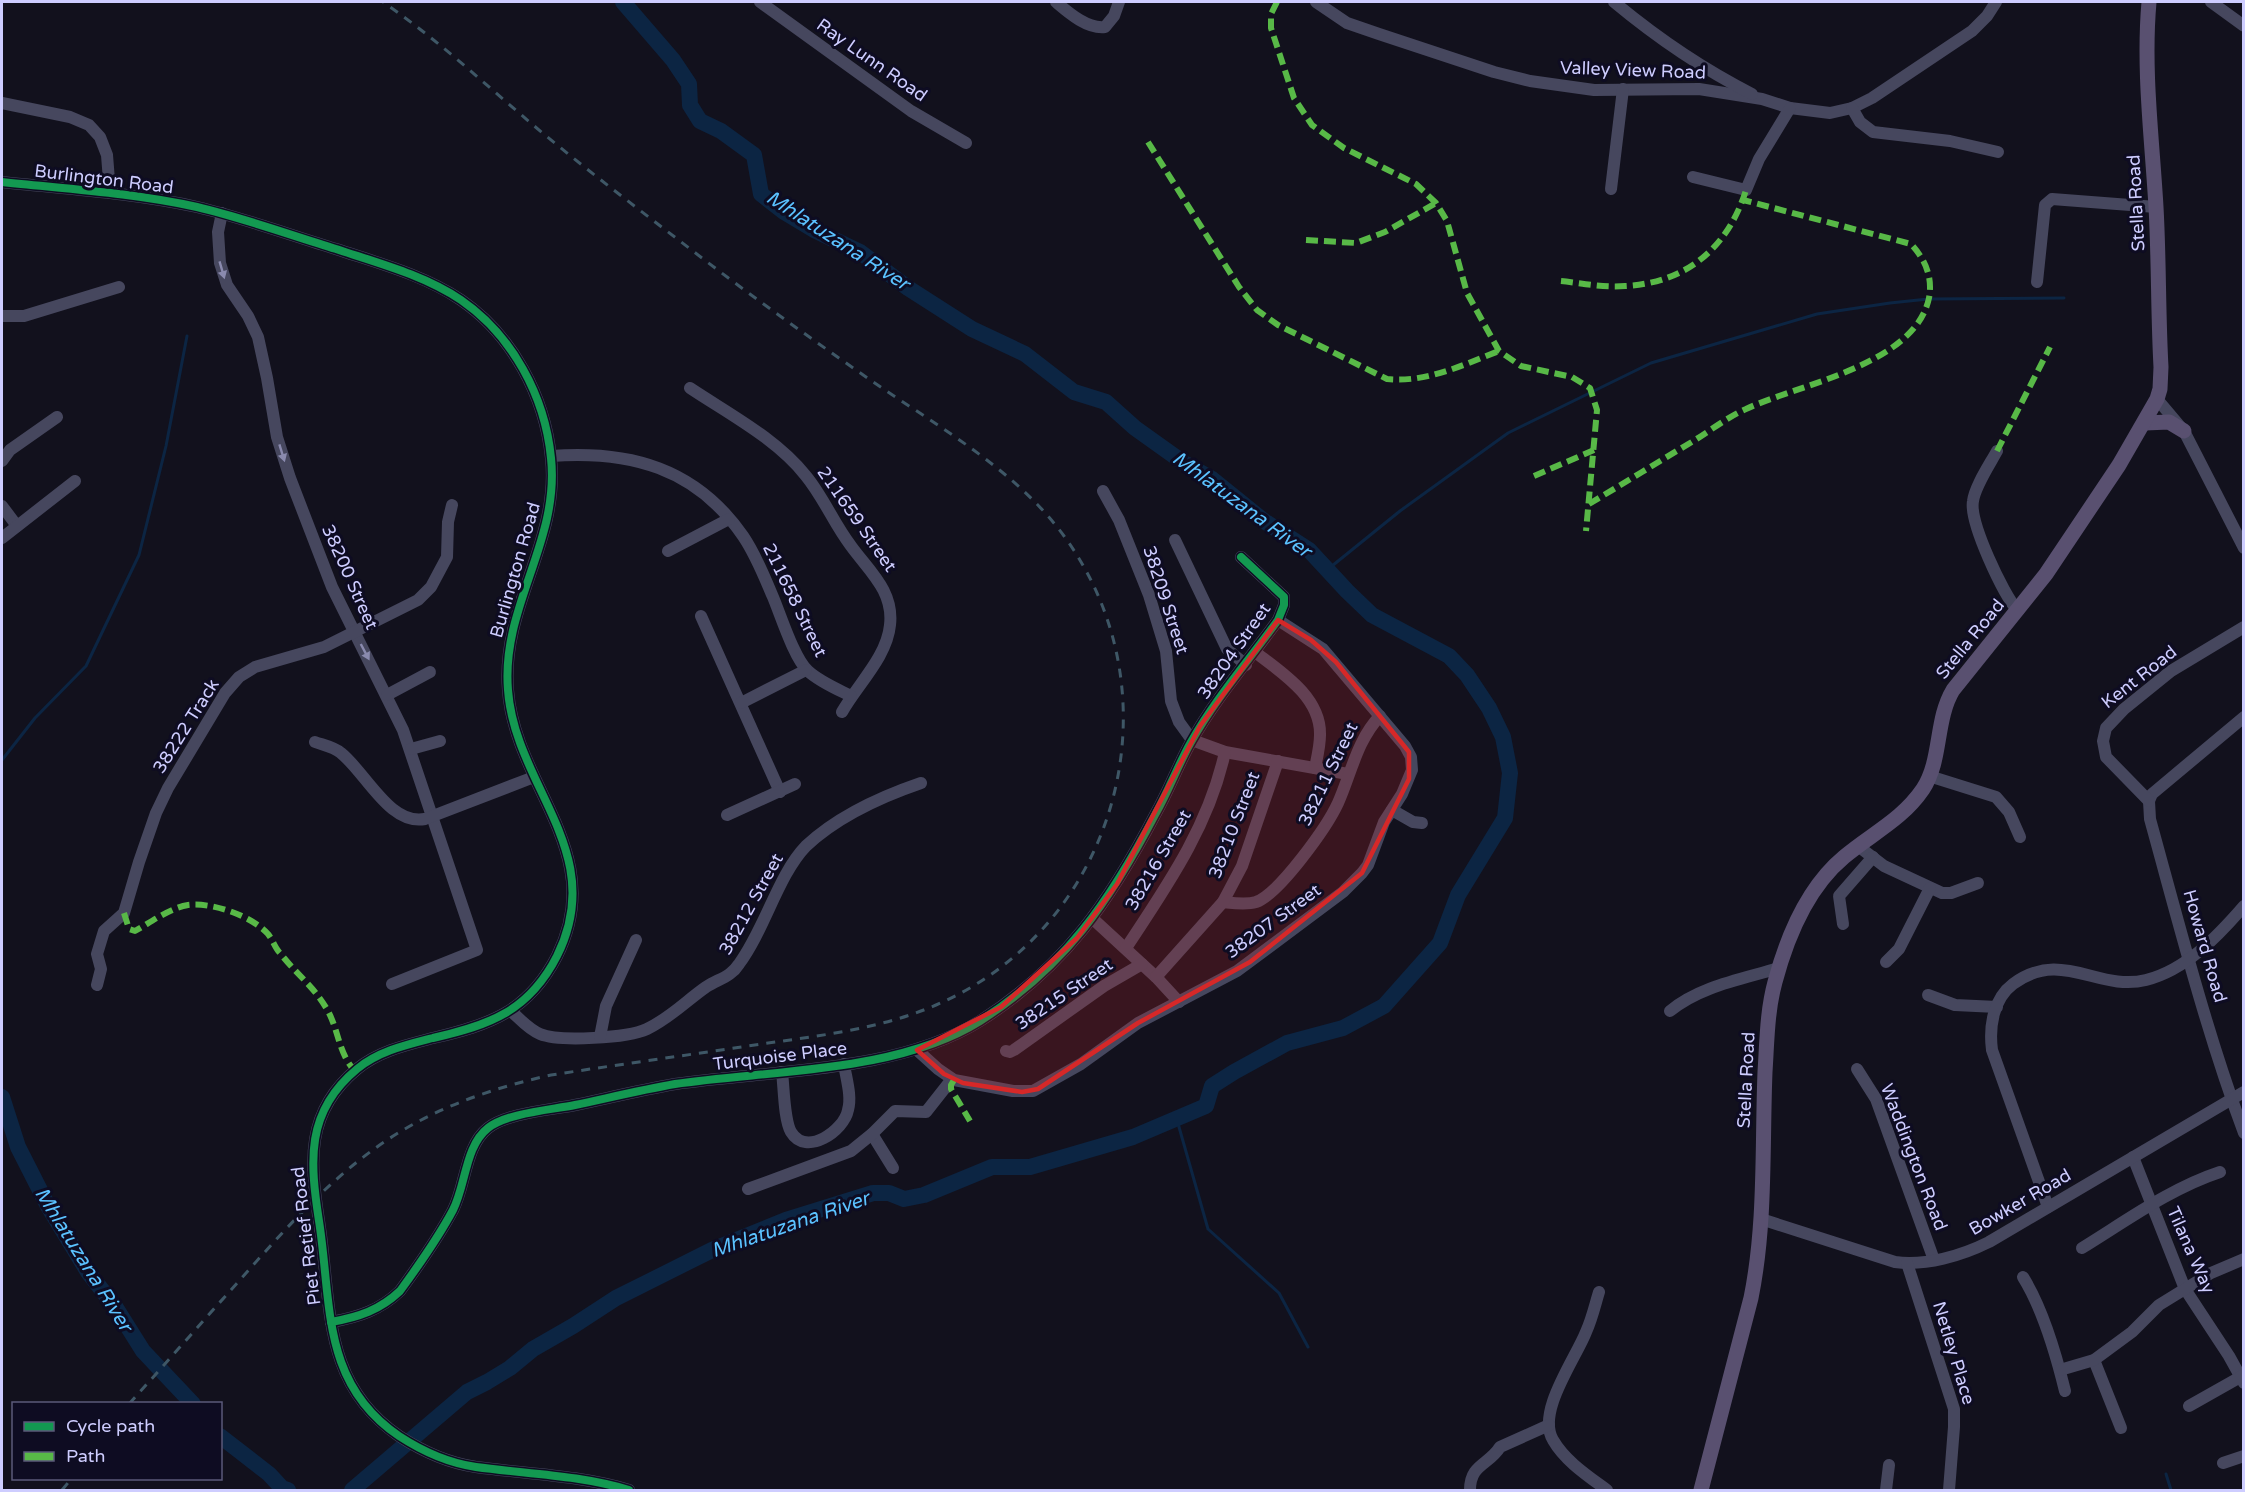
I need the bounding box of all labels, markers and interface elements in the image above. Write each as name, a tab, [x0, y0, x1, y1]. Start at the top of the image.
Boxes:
street label: Ray Lunn Road	[812, 14, 932, 106]
street label: Valley View Road	[1560, 56, 1706, 84]
street label: Stella Road	[2122, 154, 2150, 252]
street label: Burlington Road	[33, 160, 175, 198]
water label: Mhlatuzana River	[761, 186, 915, 297]
one-way arrow	[218, 261, 227, 279]
one-way arrow	[278, 444, 288, 462]
water label: Mhlatuzana River	[1167, 446, 1317, 565]
street label: 211659 Street	[812, 462, 902, 576]
street label: Burlington Road	[485, 500, 545, 640]
street label: 38200 Street	[317, 521, 383, 633]
street label: 211658 Street	[758, 539, 832, 661]
street label: 38209 Street	[1138, 543, 1194, 657]
street label: Stella Road	[1931, 595, 2009, 683]
street label: 38204 Street	[1193, 598, 1275, 703]
street label: Kent Road	[2097, 641, 2181, 713]
one-way arrow	[360, 644, 370, 661]
street label: 38222 Track	[148, 674, 224, 777]
street label: 38211 Street	[1293, 718, 1363, 829]
street label: 38210 Street	[1204, 768, 1264, 882]
street label: 38216 Street	[1120, 806, 1196, 914]
street label: 38212 Street	[714, 849, 788, 959]
street label: 38207 Street	[1221, 879, 1325, 963]
street label: Howard Road	[2178, 887, 2232, 1005]
street label: 38215 Street	[1011, 953, 1117, 1035]
street label: Stella Road	[1732, 1031, 1760, 1129]
street label: Turquoise Place	[712, 1037, 848, 1075]
street label: Waddington Road	[1876, 1080, 1952, 1234]
street label: Bowker Road	[1965, 1164, 2075, 1240]
street label: Piet Retief Road	[287, 1165, 325, 1307]
water label: Mhlatuzana River	[29, 1183, 138, 1338]
water label: Mhlatuzana River	[708, 1186, 875, 1263]
street label: Tilana Way	[2162, 1203, 2220, 1297]
street label: Netley Place	[1928, 1299, 1980, 1407]
legend	[12, 1402, 222, 1480]
text: Cycle path	[66, 1415, 155, 1437]
text: Path	[66, 1445, 105, 1467]

